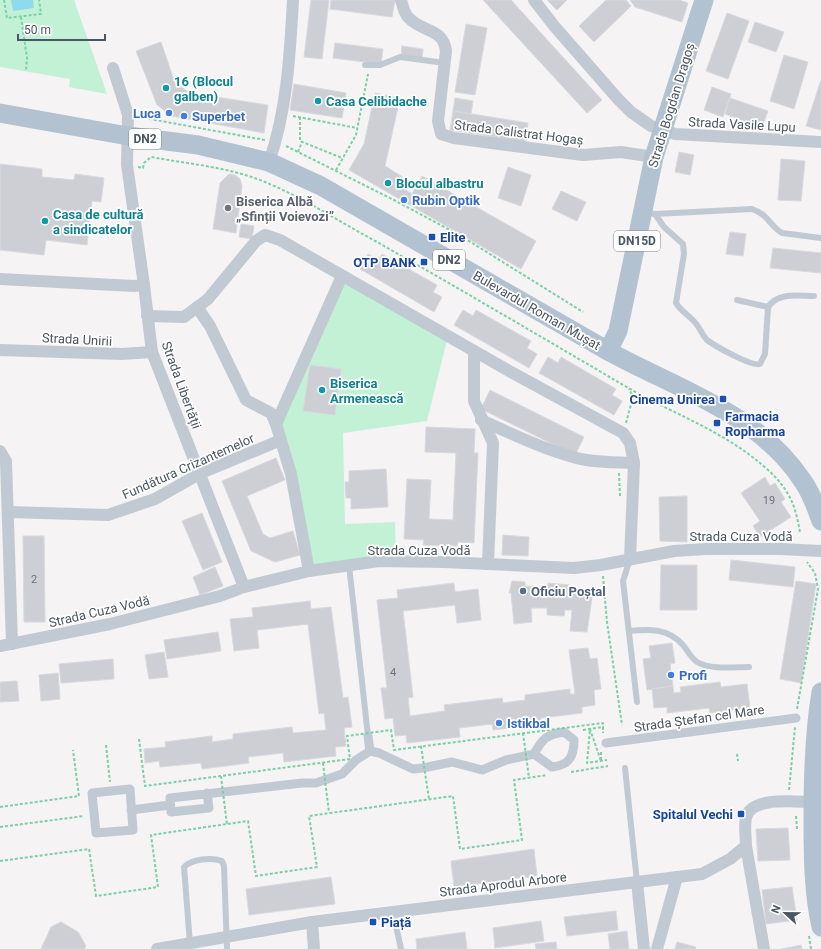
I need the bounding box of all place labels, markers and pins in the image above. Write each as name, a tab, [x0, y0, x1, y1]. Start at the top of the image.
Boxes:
place label: 16 (Blocul galben)	[174, 74, 233, 104]
marker: 16 (Blocul galben)	[161, 83, 171, 93]
place label: Casa Celibidache	[326, 94, 427, 109]
marker: Casa Celibidache	[313, 96, 323, 106]
place label: Luca	[133, 106, 161, 121]
marker: Luca	[164, 108, 174, 118]
place label: Superbet	[192, 109, 246, 124]
marker: Superbet	[179, 111, 189, 121]
place label: Blocul albastru	[396, 176, 484, 191]
marker: Blocul albastru	[383, 178, 393, 188]
place label: Rubin Optik	[412, 193, 481, 208]
place label: Biserica Albă „Sfinții Voievozi”	[236, 194, 334, 225]
marker: Rubin Optik	[399, 195, 409, 205]
marker: Biserica Albă „Sfinții Voievozi”	[223, 203, 233, 213]
place label: Casa de cultură a sindicatelor	[53, 207, 144, 237]
marker: Casa de cultură a sindicatelor	[40, 216, 50, 226]
place label: Elite	[440, 230, 466, 245]
marker: Elite	[427, 232, 437, 242]
place label: OTP BANK	[353, 255, 417, 270]
marker: OTP BANK	[419, 257, 429, 267]
place label: Biserica Armenească	[330, 376, 403, 406]
marker: Biserica Armenească	[317, 385, 327, 395]
place label: Cinema Unirea	[629, 392, 715, 407]
marker: Cinema Unirea	[718, 394, 728, 404]
place label: Farmacia Ropharma	[725, 409, 785, 439]
marker: Farmacia Ropharma	[712, 418, 722, 428]
place label: Oficiu Poștal	[531, 584, 606, 600]
marker: Oficiu Poștal	[518, 586, 528, 596]
place label: Profi	[679, 668, 707, 683]
marker: Profi	[666, 670, 676, 680]
place label: Istikbal	[507, 716, 550, 731]
marker: Istikbal	[494, 718, 504, 728]
place label: Spitalul Vechi	[653, 807, 733, 822]
marker: Spitalul Vechi	[736, 809, 746, 819]
place label: Piață	[381, 915, 411, 931]
marker: Piață	[368, 917, 378, 927]

